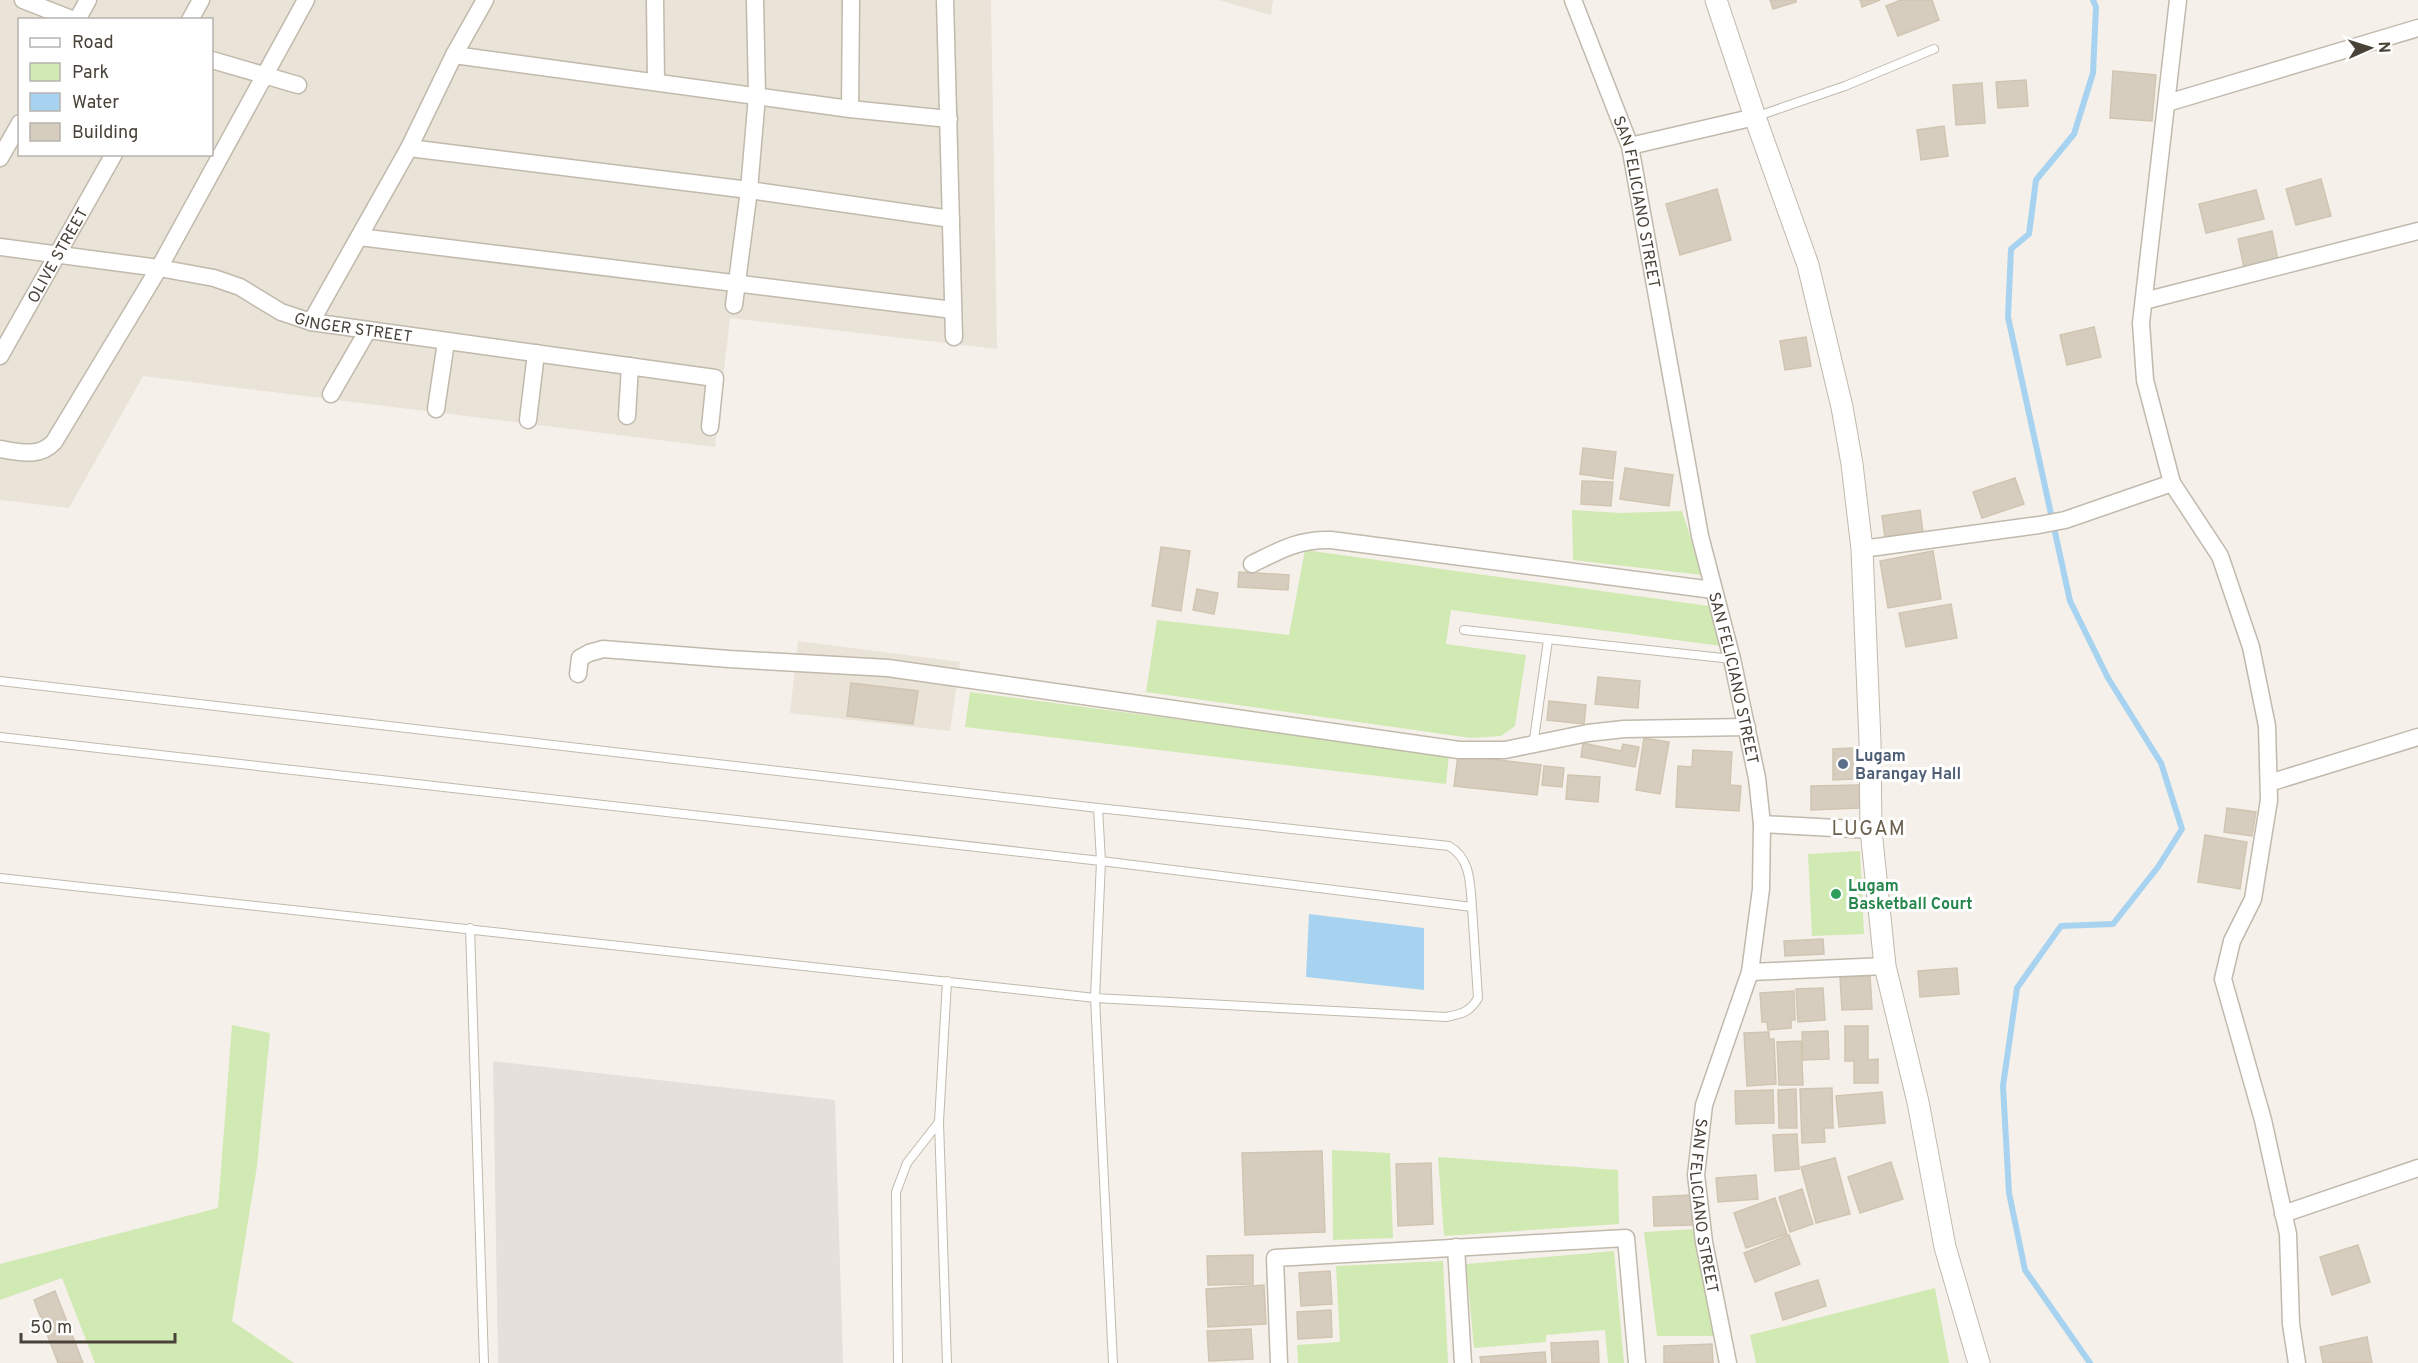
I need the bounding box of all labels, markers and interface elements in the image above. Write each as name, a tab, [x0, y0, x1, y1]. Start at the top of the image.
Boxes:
legend	[18, 18, 213, 156]
north arrow	[2340, 18, 2400, 78]
text: Road	[72, 32, 114, 55]
text: N	[2373, 41, 2393, 54]
text: Park	[72, 62, 109, 85]
text: Water	[72, 92, 119, 115]
street label: SAN FELICIANO STREET	[1607, 114, 1663, 290]
text: Building	[72, 122, 138, 145]
street label: OLIVE STREET	[24, 205, 94, 307]
street label: GINGER STREET	[291, 309, 413, 348]
street label: SAN FELICIANO STREET	[1703, 590, 1762, 766]
place label: Lugam Barangay Hall	[1855, 747, 1961, 785]
marker: Lugam Barangay Hall	[1836, 757, 1850, 771]
district label: LUGAM	[1832, 817, 1906, 843]
place label: Lugam Basketball Court	[1848, 877, 1973, 915]
marker: Lugam Basketball Court	[1829, 887, 1843, 901]
street label: SAN FELICIANO STREET	[1684, 1117, 1722, 1295]
scale bar	[21, 1306, 176, 1344]
text: 50 m	[30, 1317, 72, 1340]

